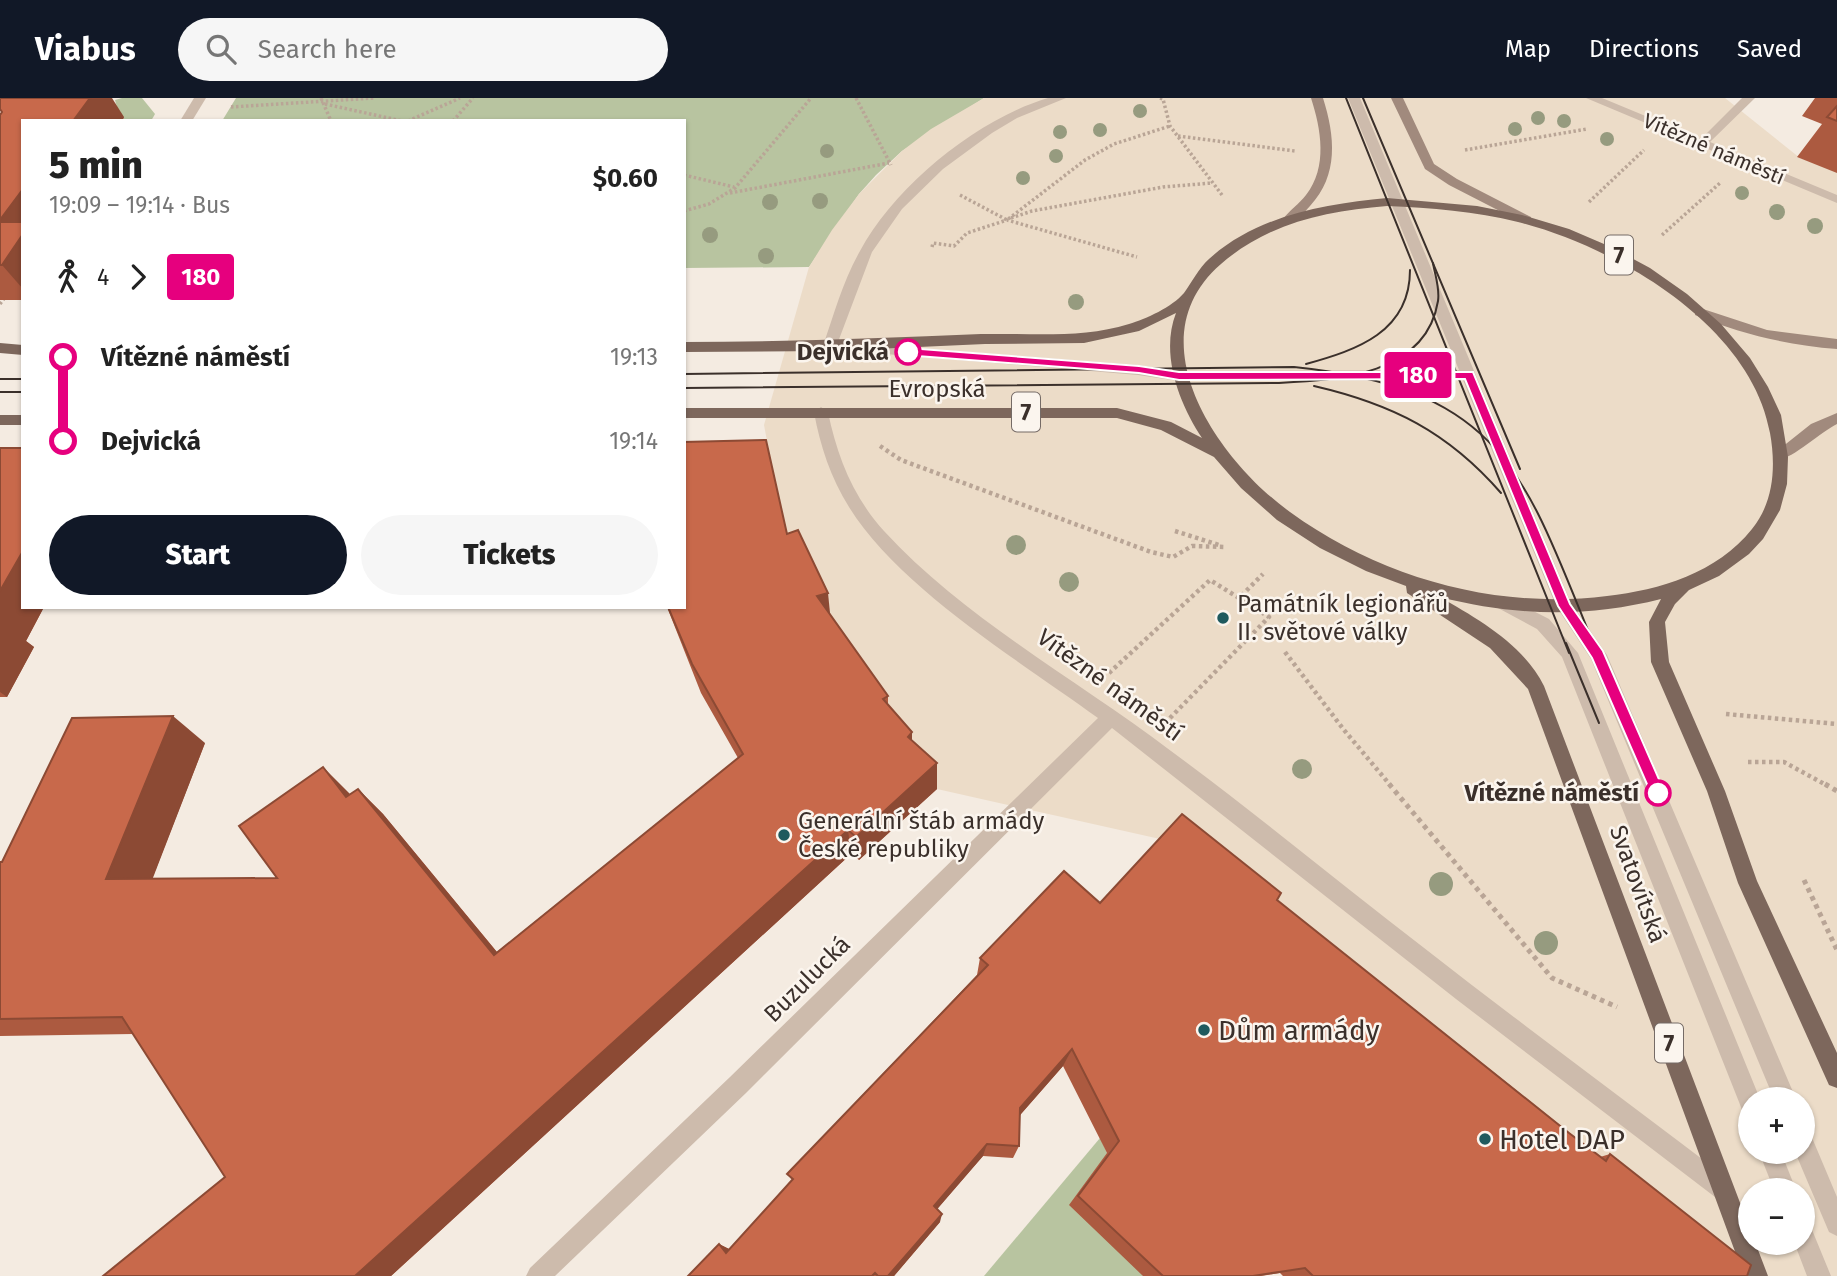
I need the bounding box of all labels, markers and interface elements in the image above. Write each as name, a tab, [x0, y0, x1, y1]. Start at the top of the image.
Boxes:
search box	[178, 18, 668, 81]
text: Viabus	[35, 29, 136, 69]
icon: search	[202, 30, 240, 68]
text: Search here	[258, 34, 397, 65]
text: Map	[1505, 35, 1551, 63]
text: Directions	[1589, 35, 1699, 63]
text: Saved	[1737, 35, 1802, 63]
street label: Vítězné náměstí	[1639, 107, 1789, 191]
text: 5 min	[49, 142, 143, 188]
text: $0.60	[593, 163, 658, 194]
text: 19:09 – 19:14 · Bus	[49, 191, 230, 219]
road number: 7	[1605, 236, 1633, 274]
icon: walk	[49, 258, 87, 296]
icon: forward	[119, 258, 157, 296]
text: 4	[97, 263, 109, 291]
text: 180	[181, 263, 220, 291]
place label: Dejvická	[797, 338, 889, 366]
marker: Dejvická	[895, 339, 921, 365]
text: Vítězné náměstí	[101, 342, 290, 373]
text: 19:13	[610, 343, 658, 371]
line badge: 180	[1378, 352, 1458, 398]
text: 180	[1398, 361, 1438, 389]
street label: Evropská	[888, 375, 986, 403]
road number: 7	[1012, 392, 1040, 432]
text: Dejvická	[101, 426, 201, 457]
text: 19:14	[609, 427, 658, 455]
button: Start	[49, 515, 347, 595]
button: Tickets	[361, 515, 658, 595]
place label: Památník legionářů II. světové války	[1237, 590, 1448, 646]
marker: Památník legionářů II. světové války	[1215, 610, 1231, 626]
street label: Vítězné náměstí	[1032, 623, 1188, 747]
place label: Vítězné náměstí	[1463, 779, 1639, 807]
marker: Vítězné náměstí	[1645, 780, 1671, 806]
place label: Generální štáb armády České republiky	[798, 807, 1045, 863]
street label: Svatovítská	[1604, 821, 1672, 947]
marker: Generální štáb armády České republiky	[776, 827, 792, 843]
street label: Buzulucká	[758, 930, 856, 1028]
place label: Dům armády	[1218, 1014, 1380, 1047]
marker: Dům armády	[1196, 1022, 1212, 1038]
road number: 7	[1655, 1024, 1683, 1062]
map controls	[1738, 1087, 1815, 1255]
button: +	[1738, 1087, 1815, 1164]
place label: Hotel DAP	[1499, 1123, 1625, 1156]
marker: Hotel DAP	[1477, 1131, 1493, 1147]
button: −	[1738, 1178, 1815, 1255]

